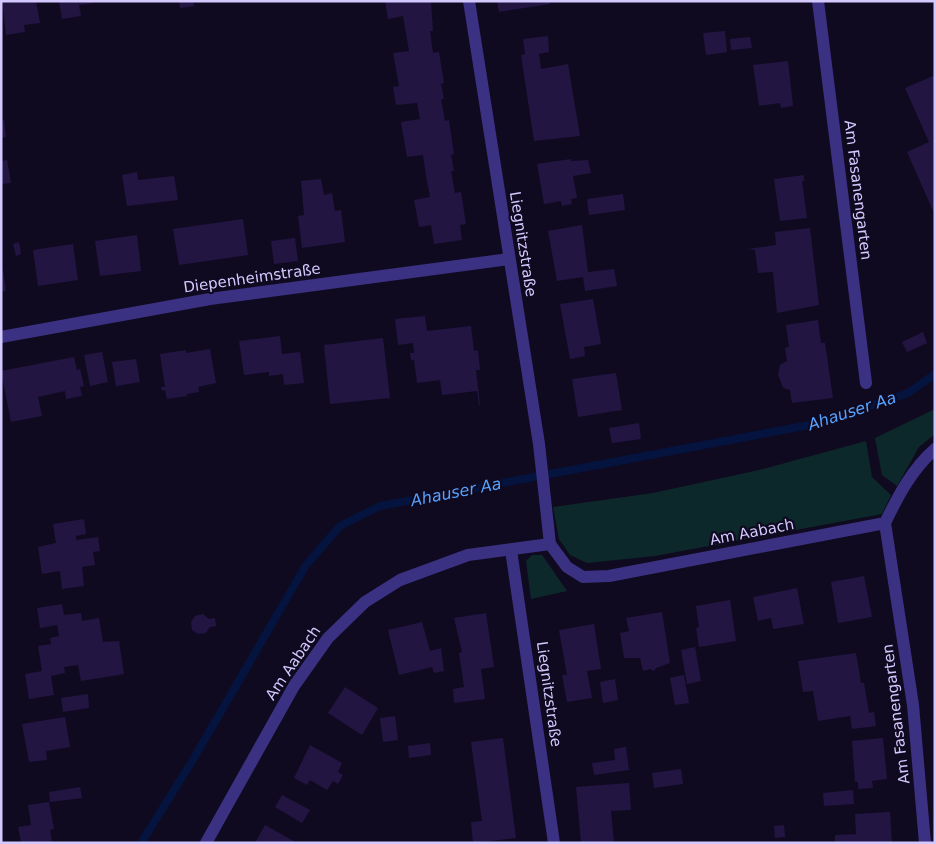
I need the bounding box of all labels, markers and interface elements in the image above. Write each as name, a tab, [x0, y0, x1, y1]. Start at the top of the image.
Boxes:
street label: Am Fasanengarten	[840, 119, 876, 261]
street label: Liegnitzstraße	[506, 190, 540, 298]
street label: Diepenheimstraße	[182, 259, 322, 297]
water label: Ahauser Aa	[805, 388, 899, 435]
water label: Ahauser Aa	[408, 474, 503, 510]
street label: Am Aabach	[708, 515, 796, 549]
street label: Am Aabach	[262, 623, 324, 703]
street label: Liegnitzstraße	[533, 640, 565, 748]
street label: Am Fasanengarten	[878, 643, 914, 785]

